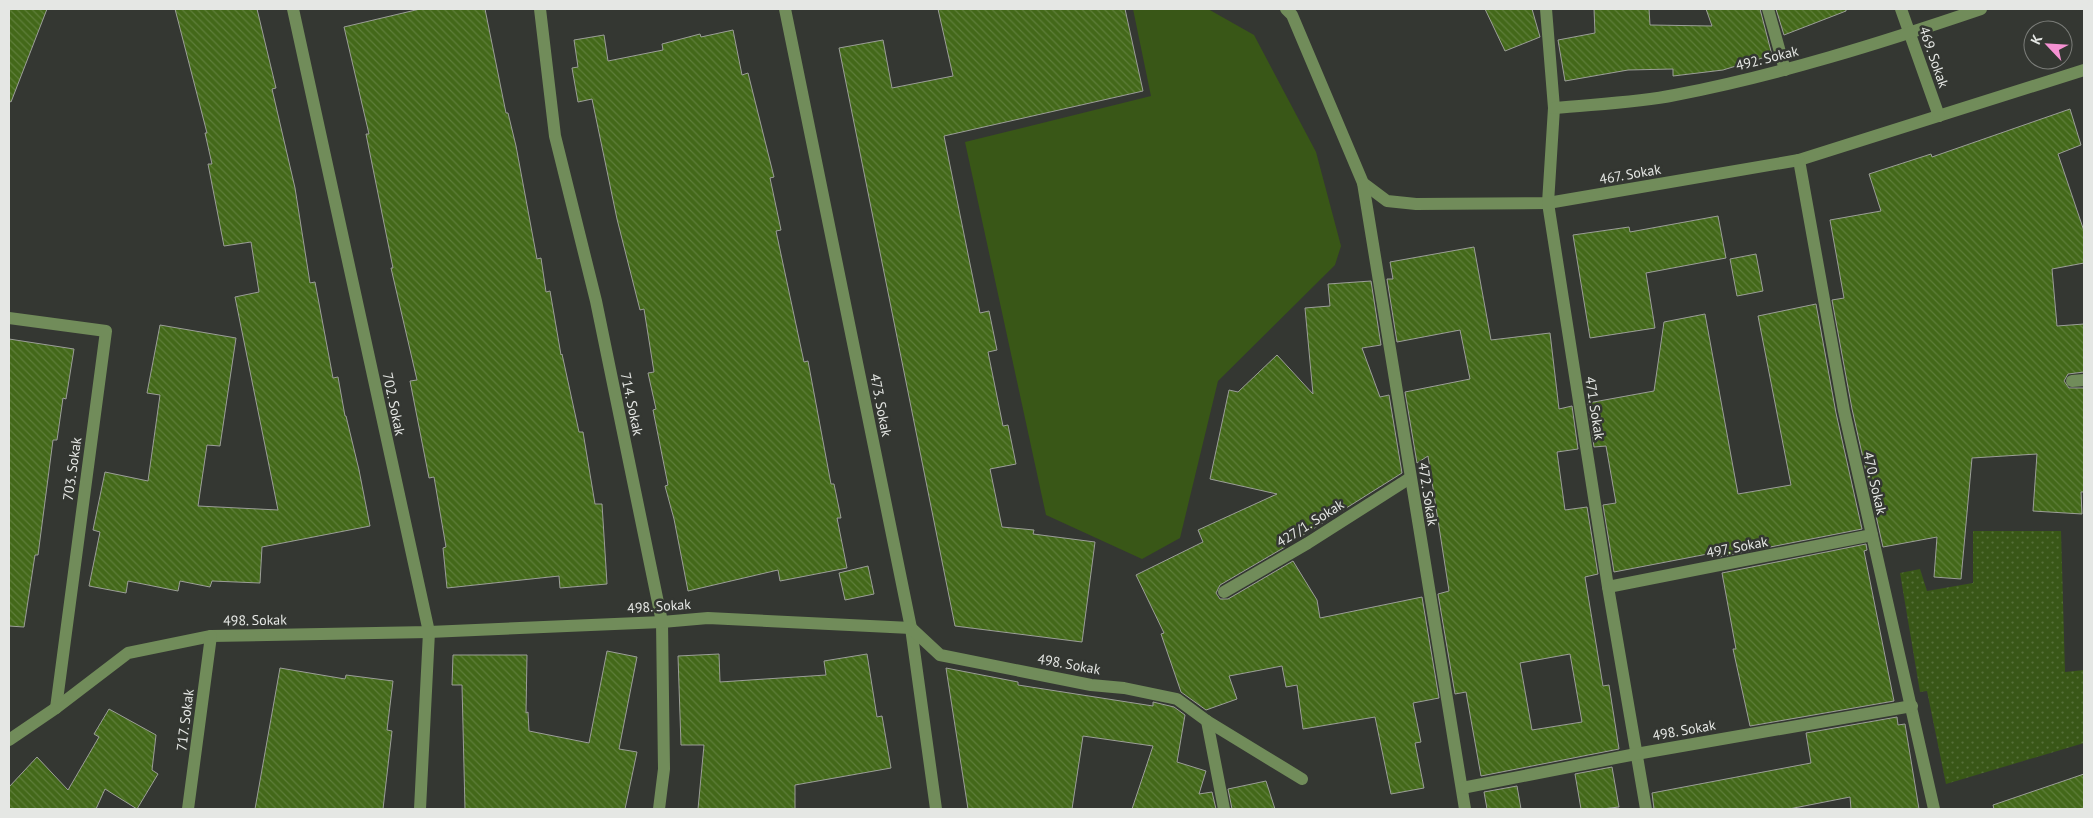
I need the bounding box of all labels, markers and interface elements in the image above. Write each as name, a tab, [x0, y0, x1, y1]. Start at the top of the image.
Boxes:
north arrow	[2023, 20, 2073, 70]
street label: 469. Sokak	[1915, 24, 1953, 90]
text: K	[2026, 31, 2046, 47]
street label: 492. Sokak	[1734, 41, 1800, 74]
street label: 467. Sokak	[1598, 160, 1663, 188]
street label: 702. Sokak	[379, 371, 409, 437]
street label: 714. Sokak	[617, 371, 647, 437]
street label: 473. Sokak	[866, 372, 896, 438]
street label: 471. Sokak	[1581, 375, 1609, 441]
street label: 703. Sokak	[59, 436, 85, 502]
street label: 470. Sokak	[1859, 450, 1891, 516]
street label: 472. Sokak	[1414, 461, 1442, 527]
street label: 427/1. Sokak	[1273, 495, 1347, 551]
street label: 497. Sokak	[1705, 532, 1770, 562]
street label: 498. Sokak	[627, 595, 692, 617]
street label: 498. Sokak	[223, 610, 287, 630]
street label: 498. Sokak	[1036, 650, 1102, 678]
street label: 717. Sokak	[172, 688, 198, 752]
street label: 498. Sokak	[1651, 716, 1717, 744]

